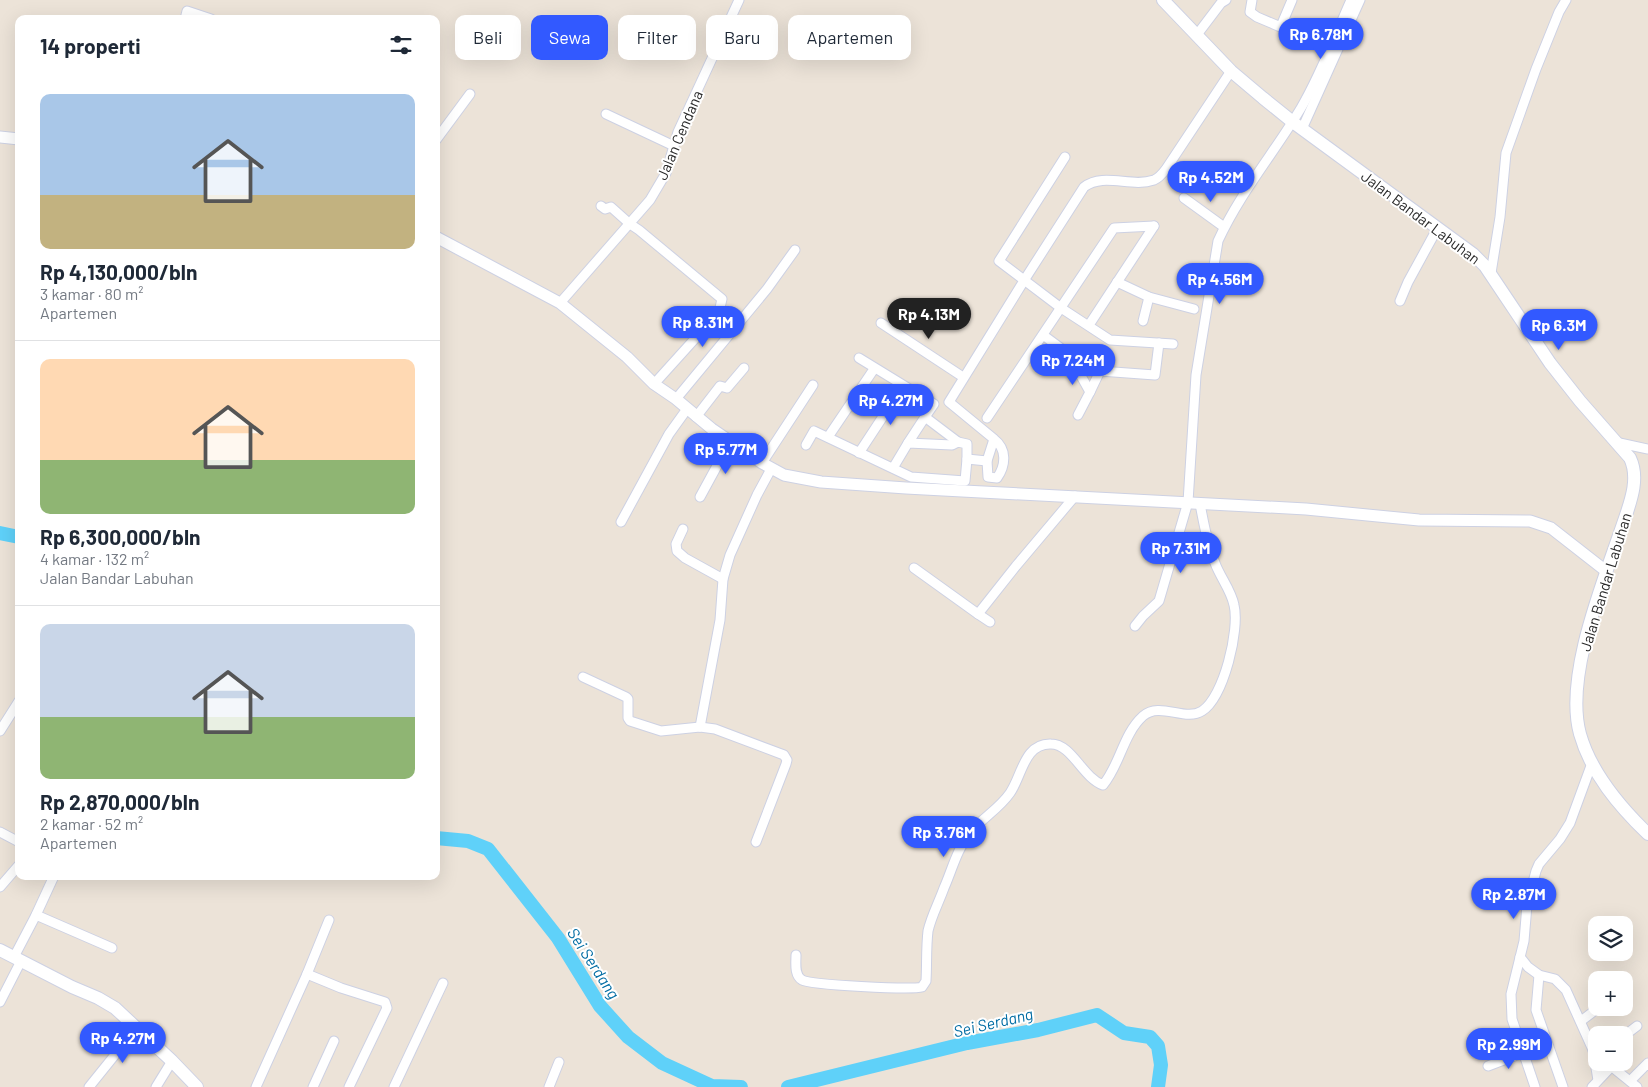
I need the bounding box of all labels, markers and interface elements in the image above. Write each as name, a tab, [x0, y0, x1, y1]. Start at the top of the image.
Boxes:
chip: Beli	[455, 15, 521, 60]
chip: Sewa	[531, 15, 608, 60]
chip: Filter	[618, 15, 696, 60]
chip: Baru	[706, 15, 778, 60]
chip: Apartemen	[788, 15, 911, 60]
pin: Rp 6.78M	[1269, 18, 1373, 60]
text: Rp 6.78M	[1289, 24, 1353, 43]
icon: filters	[387, 31, 415, 59]
text: 14 properti	[40, 33, 141, 58]
street label: Jalan Cendana	[652, 88, 706, 182]
icon: home	[183, 126, 273, 216]
pin: Rp 4.52M	[1159, 160, 1263, 203]
street label: Jalan Bandar Labuhan	[1358, 166, 1484, 268]
text: Rp 4.52M	[1178, 167, 1244, 186]
text: Rp 4,130,000/bln	[40, 259, 197, 284]
pin: Rp 4.56M	[1168, 262, 1272, 305]
text: Rp 4.56M	[1188, 269, 1252, 288]
text: 3 kamar · 80 m²	[40, 284, 144, 303]
pin: Rp 4.13M	[877, 298, 981, 340]
text: Apartemen	[40, 303, 117, 322]
text: Rp 4.13M	[898, 304, 960, 323]
pin: Rp 8.31M	[651, 306, 755, 348]
pin: Rp 6.3M	[1513, 308, 1605, 351]
text: Rp 8.31M	[673, 312, 733, 331]
text: Rp 6.3M	[1531, 315, 1587, 334]
pin: Rp 7.24M	[1021, 344, 1125, 386]
text: Rp 7.24M	[1041, 350, 1105, 369]
pin: Rp 4.27M	[839, 384, 943, 426]
text: Rp 4.27M	[859, 390, 923, 409]
icon: home	[183, 392, 273, 482]
pin: Rp 5.77M	[674, 432, 778, 475]
text: Rp 5.77M	[695, 439, 757, 458]
street label: Jalan Bandar Labuhan	[1575, 510, 1635, 654]
text: Rp 6,300,000/bln	[40, 524, 201, 549]
pin: Rp 7.31M	[1129, 532, 1233, 574]
text: Rp 7.31M	[1151, 538, 1211, 557]
text: 4 kamar · 132 m²	[40, 549, 149, 568]
text: Jalan Bandar Labuhan	[40, 568, 194, 587]
icon: home	[183, 657, 273, 747]
text: Rp 2,870,000/bln	[40, 789, 199, 814]
text: 2 kamar · 52 m²	[40, 814, 143, 833]
pin: Rp 3.76M	[892, 816, 996, 858]
text: Rp 3.76M	[912, 822, 976, 841]
text: Apartemen	[40, 833, 117, 852]
pin: Rp 2.87M	[1462, 878, 1566, 920]
text: Rp 2.87M	[1482, 884, 1546, 903]
map controls	[1588, 916, 1633, 1071]
button: layers	[1588, 916, 1633, 961]
water label: Sei Serdang	[564, 924, 624, 1002]
button: +	[1588, 971, 1633, 1016]
water label: Sei Serdang	[951, 1004, 1035, 1040]
pin: Rp 4.27M	[71, 1022, 175, 1064]
button: −	[1588, 1026, 1633, 1071]
text: Rp 4.27M	[91, 1028, 155, 1047]
pin: Rp 2.99M	[1457, 1028, 1561, 1070]
text: Rp 2.99M	[1477, 1034, 1541, 1053]

